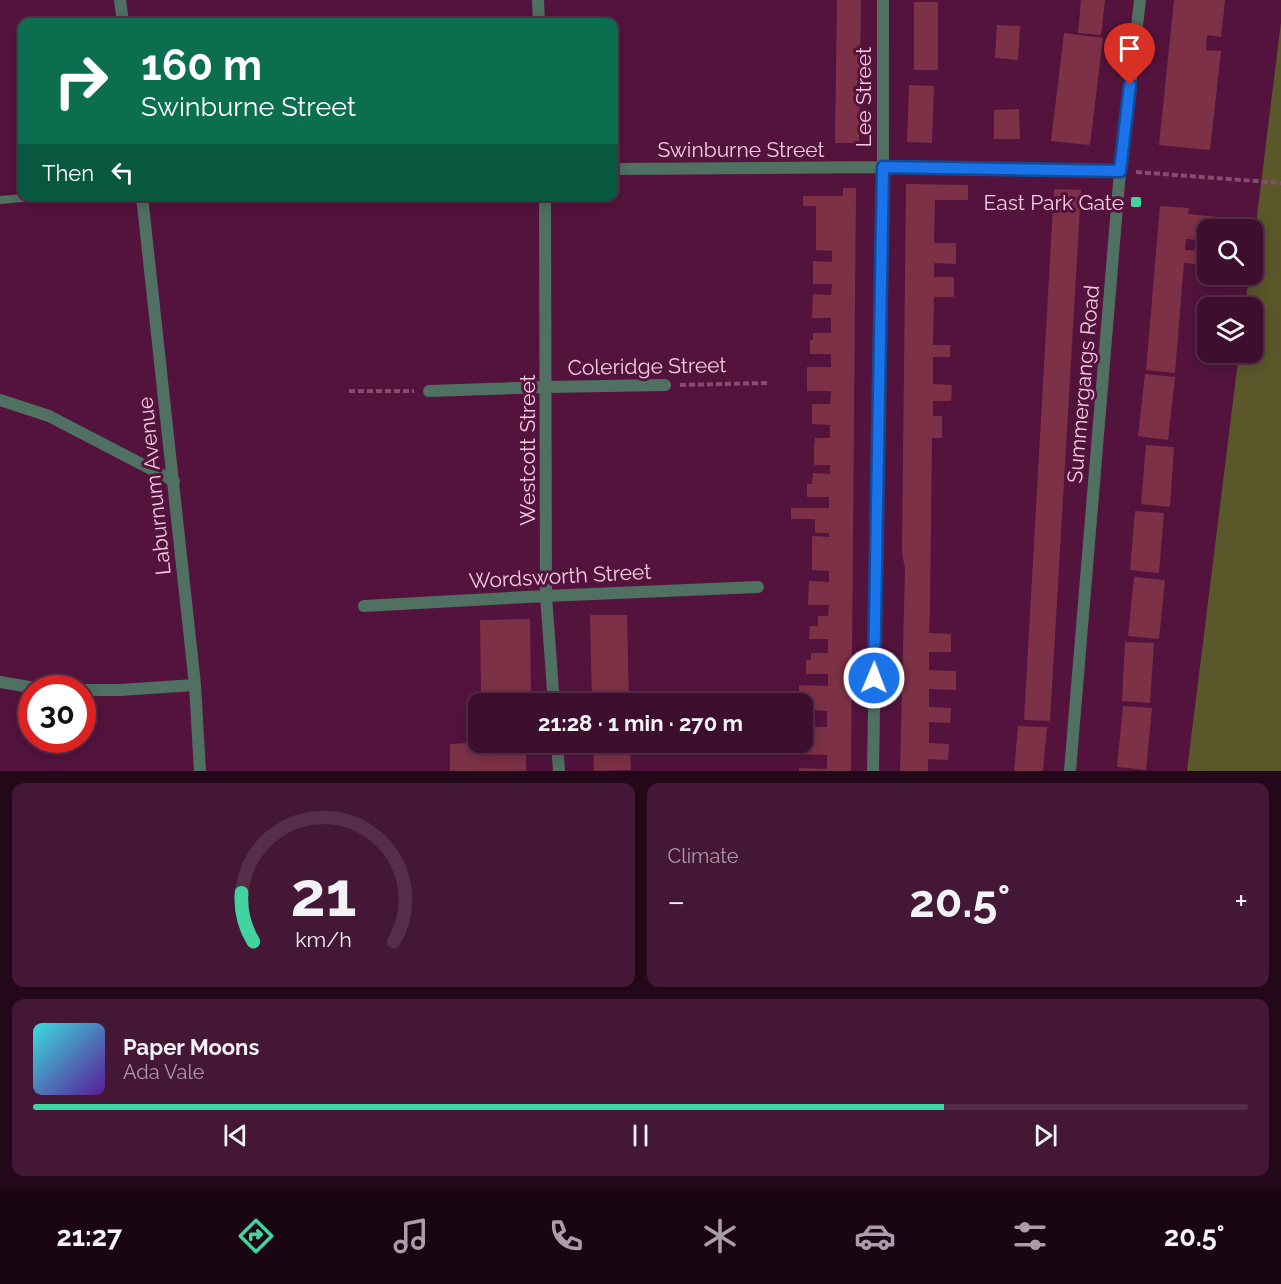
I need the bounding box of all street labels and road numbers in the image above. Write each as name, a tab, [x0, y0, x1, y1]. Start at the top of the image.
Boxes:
street label: Lee Street	[851, 47, 876, 147]
street label: Swinburne Street	[657, 137, 825, 162]
street label: Summergangs Road	[1062, 284, 1104, 484]
street label: Coleridge Street	[567, 352, 727, 380]
street label: Westcott Street	[515, 374, 540, 526]
street label: Laburnum Avenue	[132, 396, 176, 576]
street label: Wordsworth Street	[468, 559, 652, 593]

